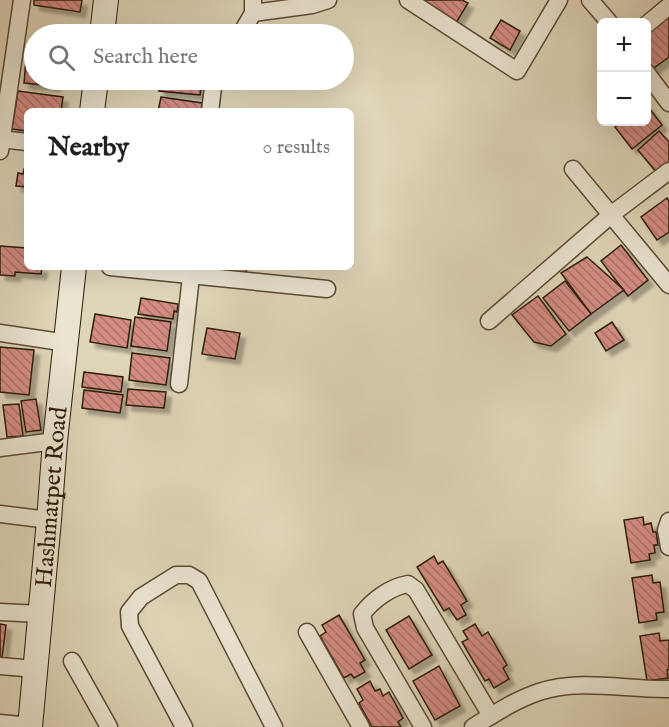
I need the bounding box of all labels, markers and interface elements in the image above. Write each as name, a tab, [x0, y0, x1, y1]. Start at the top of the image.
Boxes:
map controls	[597, 18, 651, 126]
button: +	[597, 18, 651, 72]
search box	[24, 24, 354, 90]
icon: search	[45, 41, 78, 74]
text: Search here	[93, 43, 198, 71]
button: −	[597, 72, 651, 126]
text: Nearby	[48, 131, 129, 164]
text: 0 results	[263, 135, 330, 160]
street label: Hashmatpet Road	[29, 405, 76, 589]

